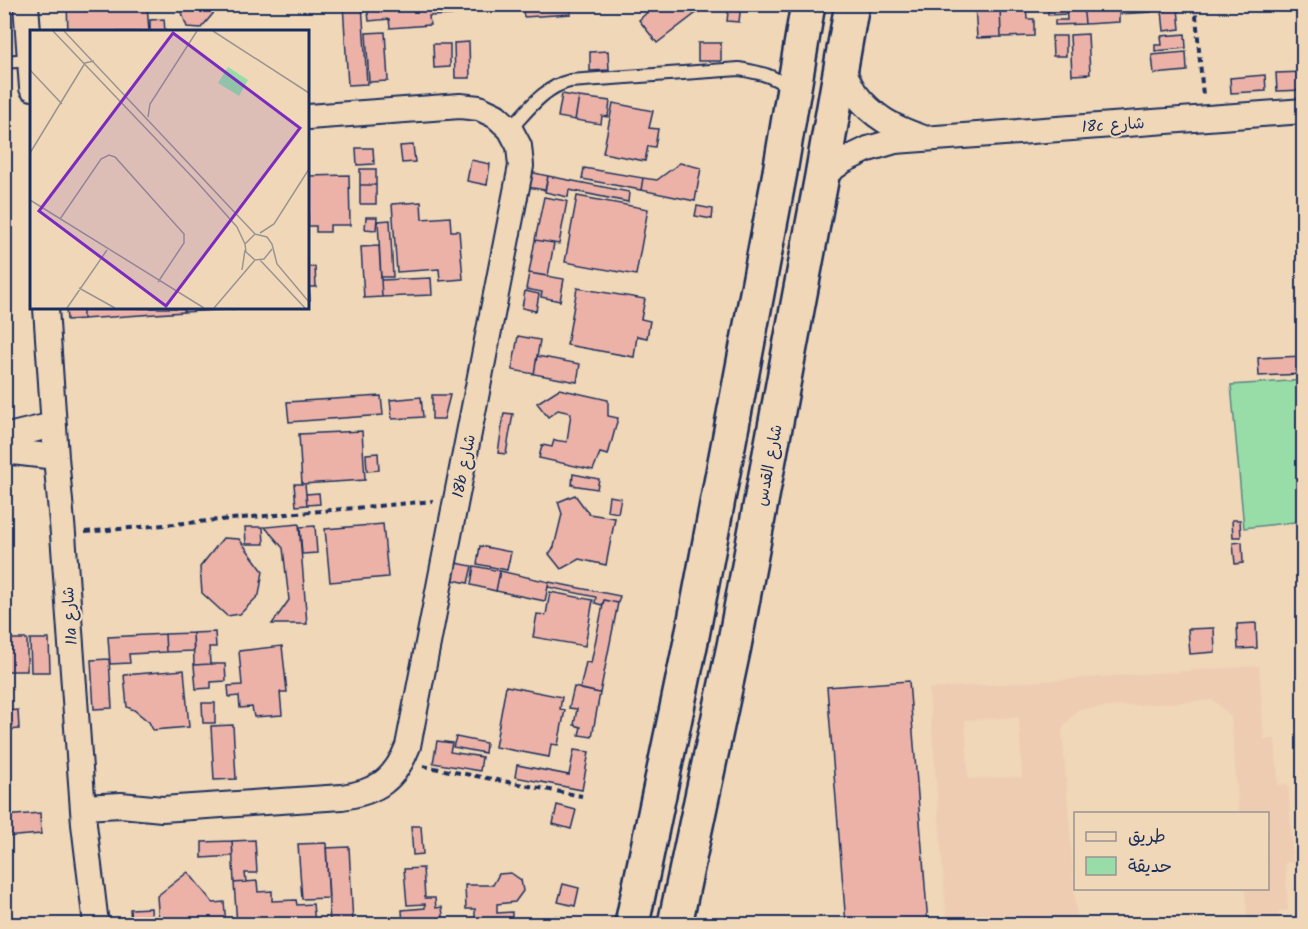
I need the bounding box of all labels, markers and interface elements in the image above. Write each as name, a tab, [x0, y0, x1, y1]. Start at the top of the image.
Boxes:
inset map	[30, 30, 309, 309]
street label: 18c شارع	[1081, 111, 1145, 140]
street label: شارع القدس	[749, 422, 790, 508]
street label: 18b شارع	[446, 432, 483, 500]
street label: 11a شارع	[56, 586, 85, 646]
legend	[1074, 812, 1269, 890]
text: طريق	[1128, 823, 1166, 852]
text: حديقة	[1128, 853, 1172, 882]

